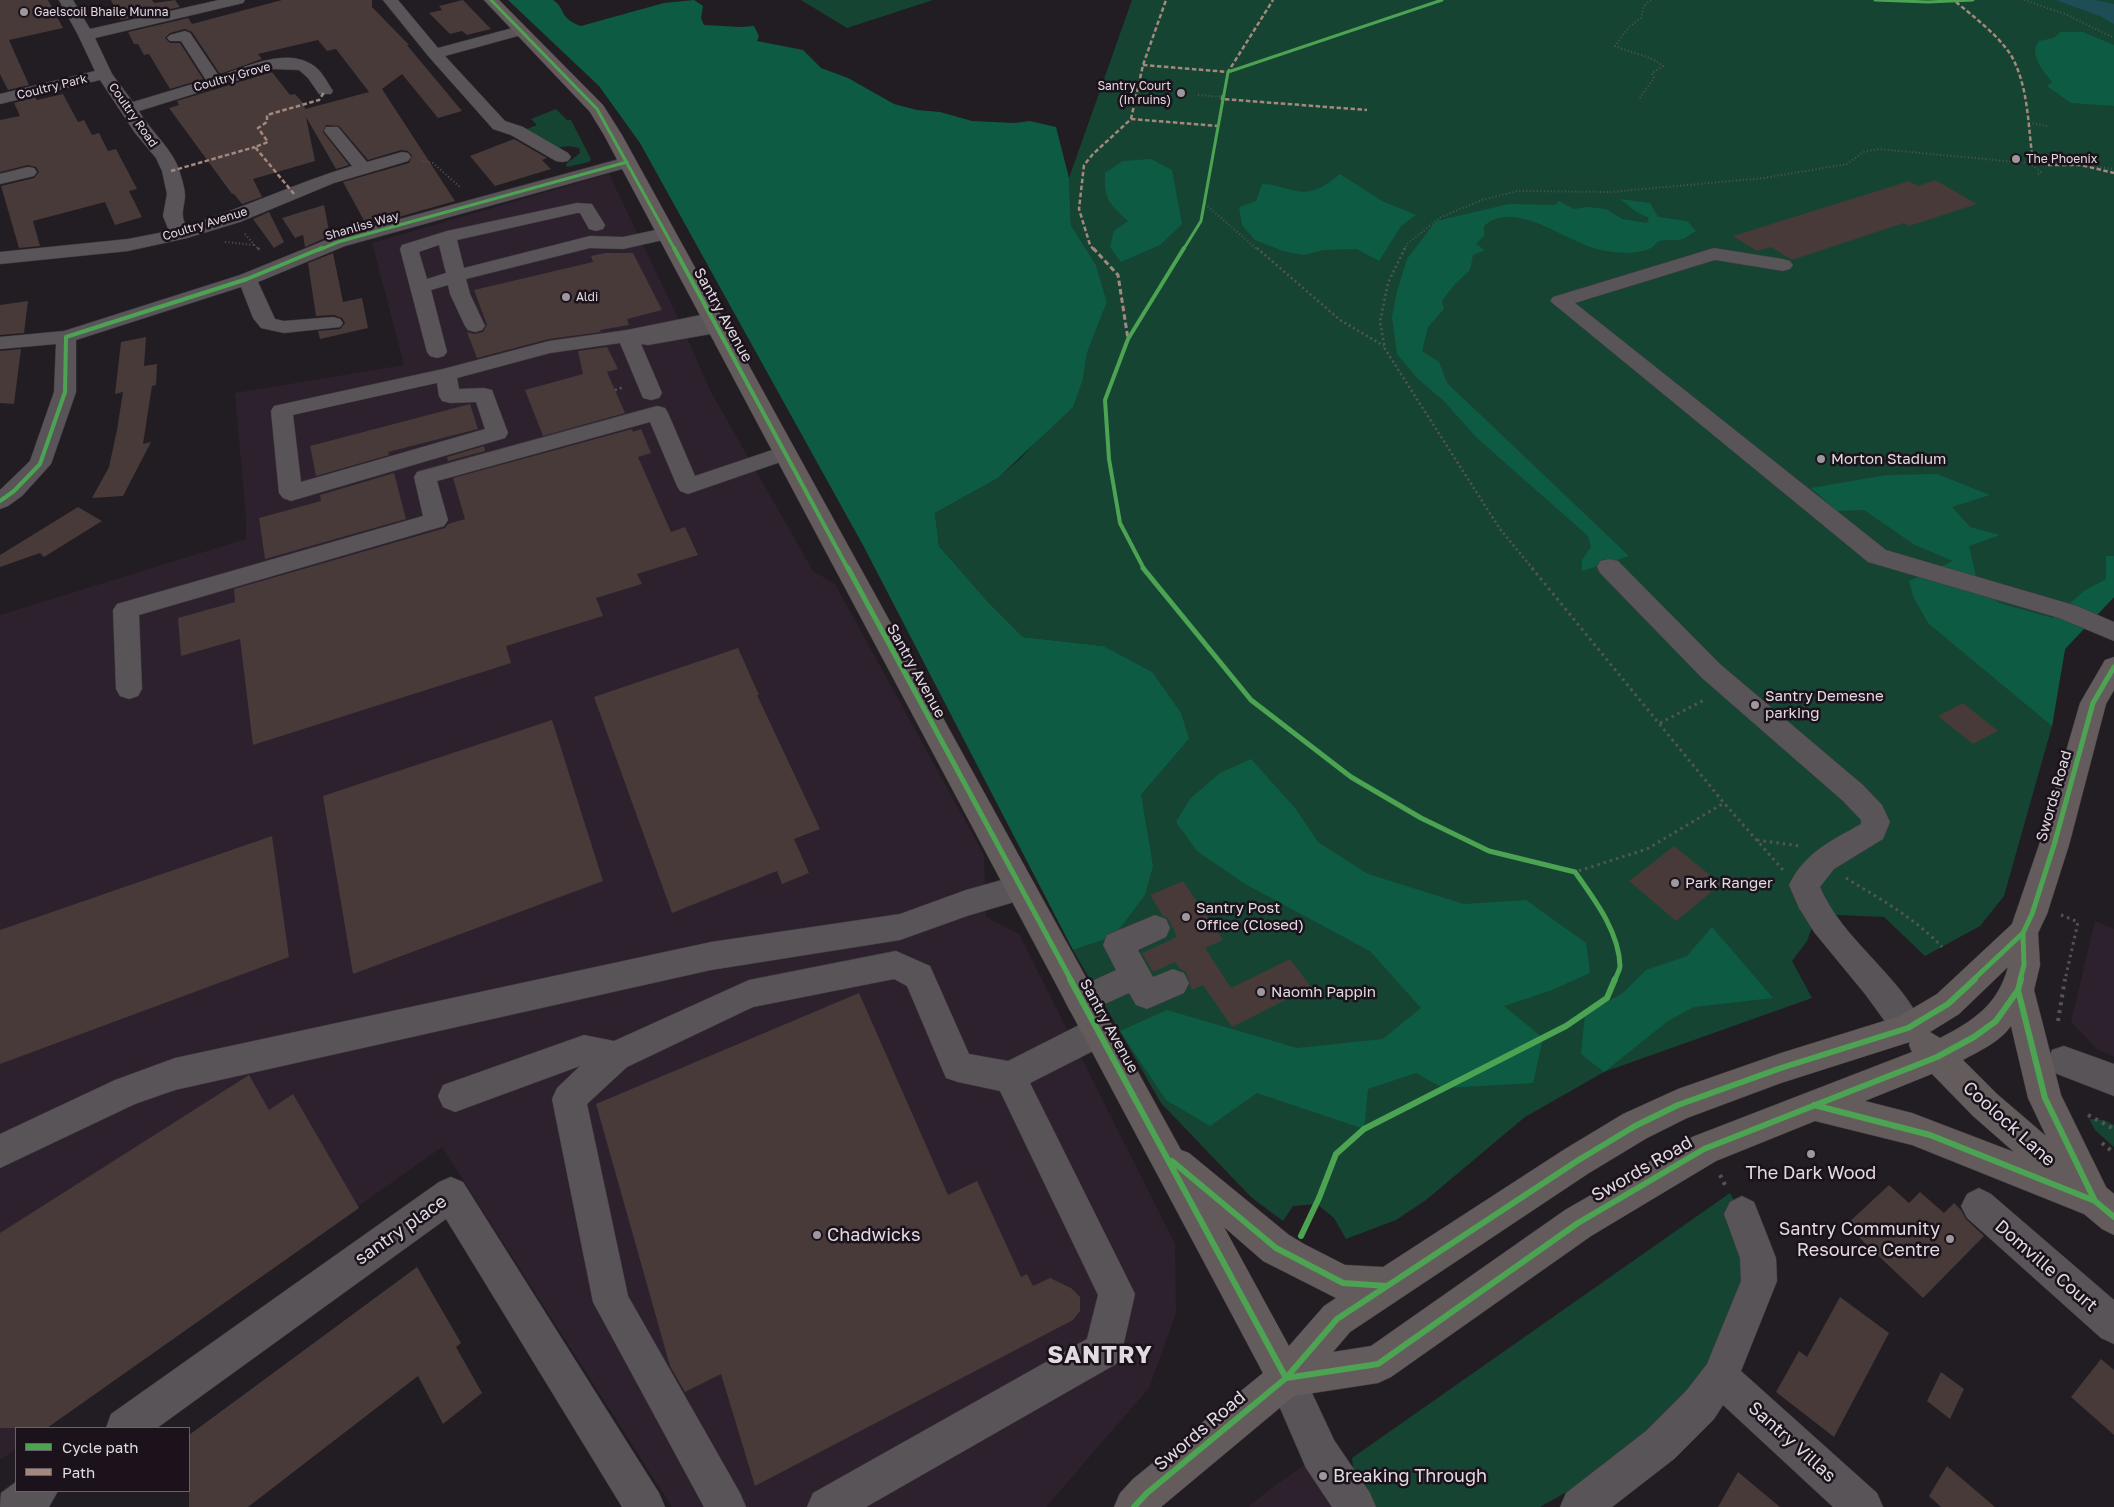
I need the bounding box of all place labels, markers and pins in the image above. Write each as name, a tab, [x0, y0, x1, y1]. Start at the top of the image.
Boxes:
place label: Gaelscoil Bhaile Munna	[34, 5, 168, 19]
marker: Gaelscoil Bhaile Munna	[18, 6, 30, 18]
place label: Santry Court (In ruins)	[1097, 79, 1171, 107]
marker: Santry Court (In ruins)	[1175, 87, 1187, 99]
place label: The Phoenix	[2026, 152, 2097, 166]
marker: The Phoenix	[2010, 153, 2022, 165]
place label: Aldi	[576, 290, 598, 304]
marker: Aldi	[560, 291, 572, 303]
place label: Morton Stadium	[1831, 450, 1946, 468]
marker: Morton Stadium	[1815, 453, 1827, 465]
place label: Santry Demesne parking	[1765, 687, 1884, 722]
marker: Santry Demesne parking	[1749, 699, 1761, 711]
place label: Park Ranger	[1685, 874, 1773, 892]
marker: Park Ranger	[1669, 877, 1681, 889]
place label: Santry Post Office (Closed)	[1196, 899, 1304, 934]
marker: Santry Post Office (Closed)	[1180, 911, 1192, 923]
place label: Naomh Pappin	[1271, 983, 1376, 1001]
marker: Naomh Pappin	[1255, 986, 1267, 998]
marker: The Dark Wood	[1805, 1148, 1817, 1160]
place label: The Dark Wood	[1746, 1162, 1876, 1184]
place label: Santry Community Resource Centre	[1779, 1218, 1940, 1260]
place label: Chadwicks	[827, 1224, 920, 1246]
marker: Chadwicks	[811, 1229, 823, 1241]
marker: Santry Community Resource Centre	[1944, 1233, 1956, 1245]
place label: Breaking Through	[1333, 1465, 1487, 1487]
marker: Breaking Through	[1317, 1470, 1329, 1482]

